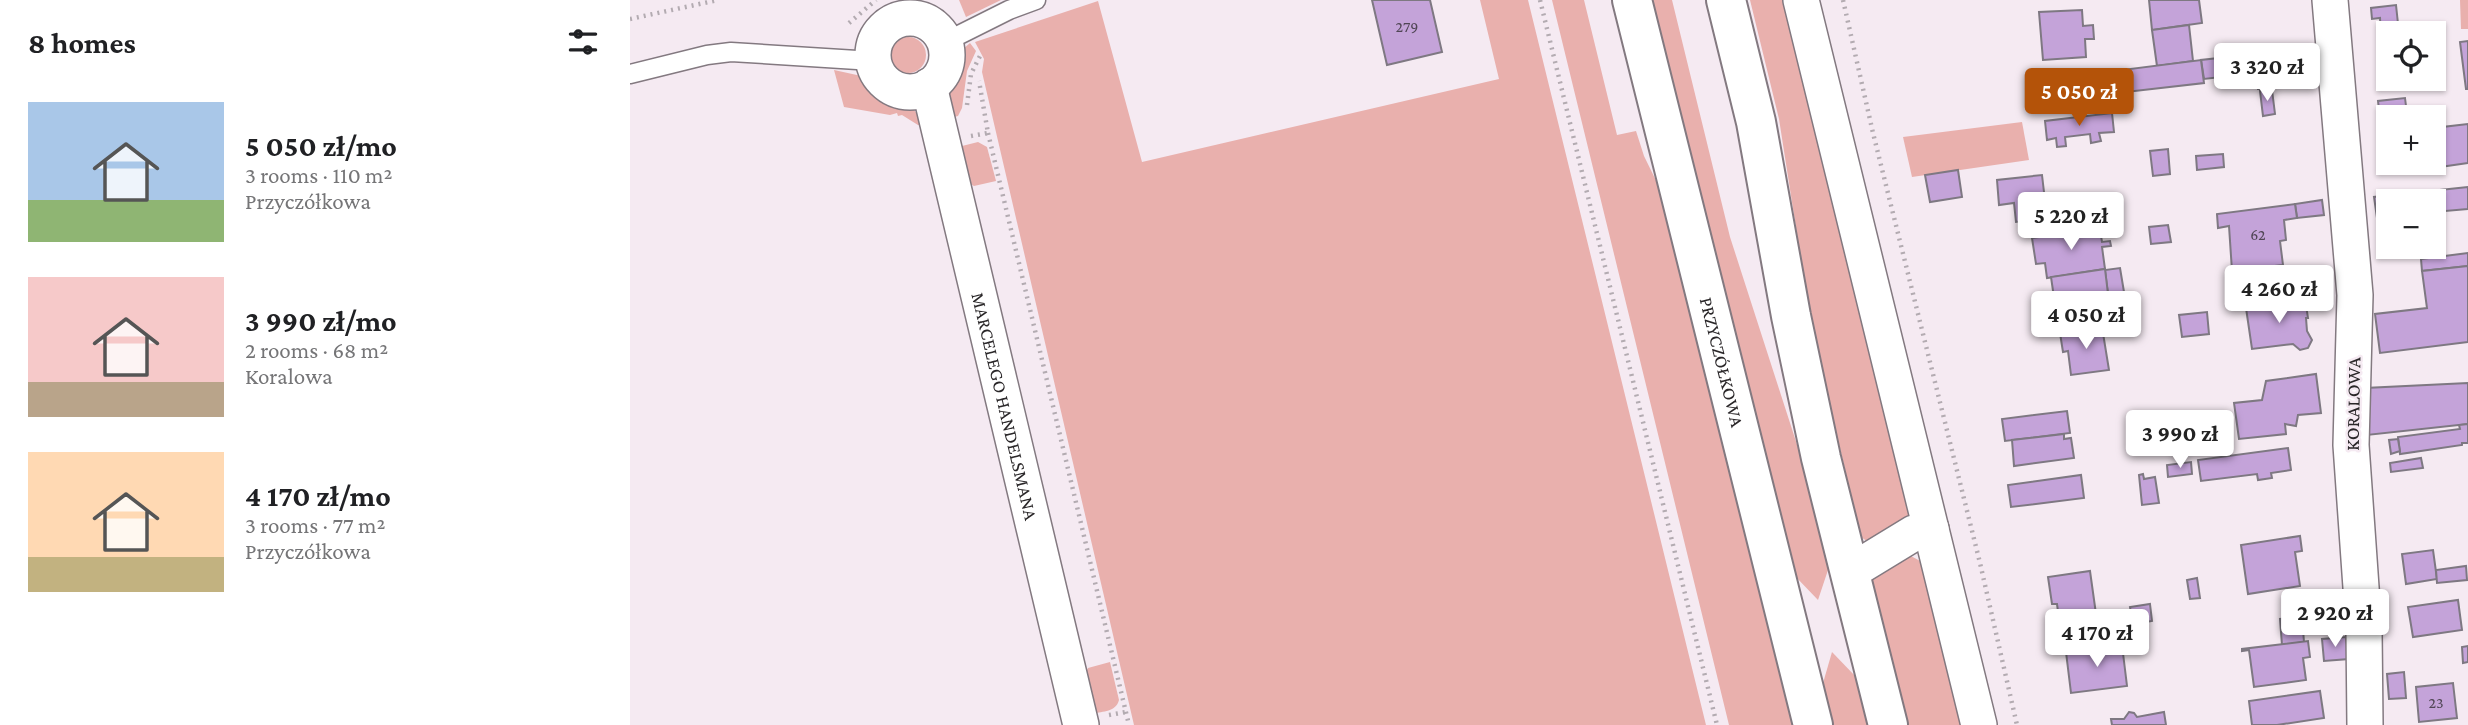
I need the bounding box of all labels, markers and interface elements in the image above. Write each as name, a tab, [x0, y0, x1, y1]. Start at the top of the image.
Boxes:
house number: 279	[1396, 18, 1418, 35]
map controls	[2376, 21, 2446, 259]
button: locate	[2376, 21, 2446, 91]
icon: filters	[564, 23, 602, 61]
text: 8 homes	[28, 26, 136, 59]
pin: 3 320 zł	[2195, 43, 2339, 103]
text: 3 320 zł	[2230, 53, 2304, 79]
pin: 5 050 zł	[2007, 68, 2151, 128]
text: 5 050 zł	[2041, 78, 2117, 104]
button: +	[2376, 105, 2446, 175]
text: 5 050 zł/mo	[245, 129, 397, 162]
icon: home	[84, 130, 168, 214]
text: 3 rooms · 110 m²	[245, 162, 392, 188]
text: Przyczółkowa	[245, 188, 371, 214]
button: −	[2376, 189, 2446, 259]
pin: 5 220 zł	[1999, 192, 2143, 252]
text: 5 220 zł	[2034, 202, 2108, 228]
house number: 62	[2250, 226, 2266, 243]
pin: 4 260 zł	[2207, 266, 2351, 325]
text: 4 260 zł	[2241, 275, 2317, 301]
street label: MARCELEGO HANDELSMANA	[968, 290, 1042, 522]
pin: 4 050 zł	[2014, 292, 2158, 351]
street label: PRZYCZÓŁKOWA	[1696, 295, 1749, 429]
text: 4 050 zł	[2047, 301, 2125, 327]
text: 3 990 zł/mo	[245, 304, 397, 337]
icon: home	[84, 305, 168, 389]
text: 2 rooms · 68 m²	[245, 337, 388, 363]
street label: KORALOWA	[2342, 357, 2364, 451]
text: Koralowa	[245, 363, 333, 389]
pin: 3 990 zł	[2108, 410, 2252, 470]
text: 3 990 zł	[2142, 420, 2218, 446]
text: 4 170 zł/mo	[245, 479, 391, 512]
icon: home	[84, 480, 168, 564]
text: 3 rooms · 77 m²	[245, 512, 385, 538]
text: Przyczółkowa	[245, 538, 371, 564]
pin: 2 920 zł	[2263, 590, 2407, 649]
text: 2 920 zł	[2297, 599, 2373, 625]
pin: 4 170 zł	[2025, 610, 2169, 669]
text: 4 170 zł	[2061, 619, 2133, 645]
house number: 23	[2428, 694, 2444, 711]

